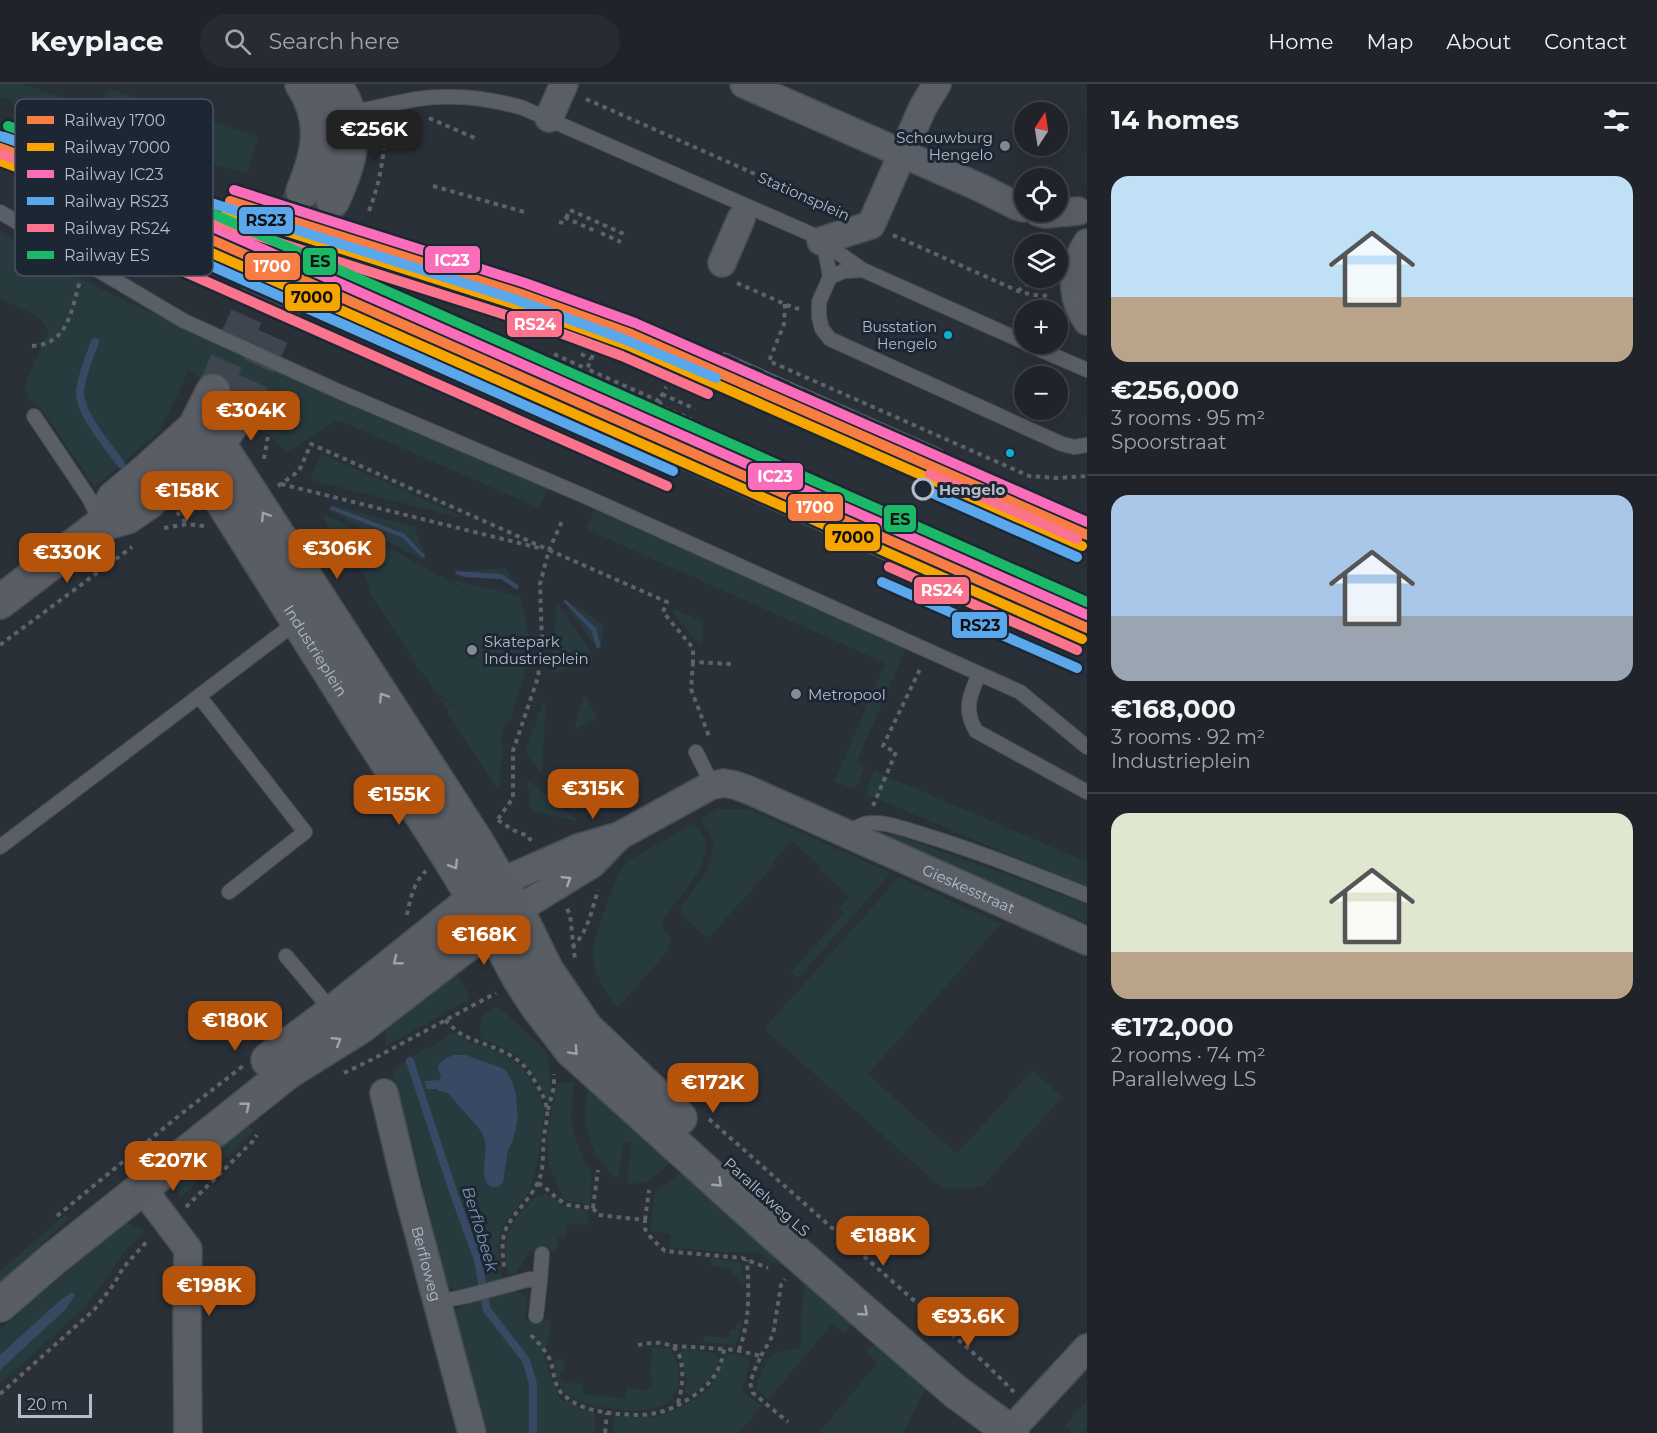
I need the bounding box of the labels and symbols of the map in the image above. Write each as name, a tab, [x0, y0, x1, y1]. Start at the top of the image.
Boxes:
legend	[15, 99, 213, 276]
north arrow	[1014, 102, 1068, 156]
pin: €256K	[332, 110, 416, 161]
text: Railway 1700	[64, 111, 165, 130]
place label: Schouwburg Hengelo	[896, 128, 993, 164]
text: Railway 7000	[64, 138, 170, 157]
marker: Schouwburg Hengelo	[998, 139, 1012, 153]
text: Railway IC23	[64, 165, 163, 184]
street label: Stationsplein	[755, 167, 853, 225]
text: Railway RS23	[64, 192, 169, 211]
line badge: RS23	[238, 206, 294, 235]
text: RS23	[246, 211, 286, 230]
text: Railway RS24	[64, 219, 170, 238]
line badge: IC23	[424, 245, 481, 274]
text: Railway ES	[64, 246, 150, 265]
line badge: ES	[302, 247, 337, 276]
text: IC23	[434, 251, 470, 270]
line badge: 1700	[244, 252, 301, 281]
text: ES	[310, 252, 330, 271]
text: 1700	[253, 257, 291, 276]
line badge: 7000	[284, 283, 341, 312]
text: 7000	[291, 288, 333, 307]
line badge: RS24	[506, 310, 563, 338]
text: RS24	[514, 315, 556, 334]
place label: Busstation Hengelo	[862, 318, 937, 353]
marker: Busstation Hengelo	[942, 329, 954, 341]
pin: €304K	[209, 391, 293, 442]
unlabelled marker	[1004, 447, 1016, 459]
line badge: IC23	[747, 462, 804, 491]
text: IC23	[757, 467, 793, 486]
pin: €158K	[145, 471, 229, 522]
marker: Hengelo	[912, 478, 934, 500]
place label: Hengelo	[939, 480, 1005, 499]
line badge: 1700	[787, 493, 844, 522]
text: 1700	[796, 498, 834, 517]
line badge: ES	[883, 504, 917, 533]
text: ES	[890, 510, 910, 529]
one-way arrow	[260, 512, 272, 522]
line badge: 7000	[824, 523, 881, 552]
text: 7000	[832, 528, 874, 547]
pin: €306K	[295, 529, 379, 580]
pin: €330K	[25, 533, 109, 584]
line badge: RS24	[913, 576, 970, 605]
text: RS24	[921, 581, 963, 600]
street label: Industrieplein	[280, 601, 352, 700]
line badge: RS23	[951, 611, 1008, 639]
text: RS23	[960, 616, 1000, 635]
place label: Skatepark Industrieplein	[484, 632, 589, 668]
marker: Skatepark Industrieplein	[465, 643, 479, 657]
place label: Metropool	[808, 685, 886, 704]
marker: Metropool	[789, 687, 803, 701]
one-way arrow	[379, 693, 390, 704]
pin: €315K	[551, 769, 635, 820]
pin: €155K	[357, 775, 441, 826]
one-way arrow	[447, 859, 459, 869]
street label: Gieskesstraat	[920, 859, 1018, 917]
one-way arrow	[561, 875, 571, 887]
pin: €168K	[442, 915, 526, 966]
one-way arrow	[393, 954, 404, 965]
pin: €180K	[193, 1001, 277, 1052]
one-way arrow	[331, 1038, 342, 1049]
one-way arrow	[567, 1045, 578, 1055]
pin: €172K	[671, 1063, 755, 1114]
one-way arrow	[239, 1102, 250, 1113]
pin: €207K	[131, 1141, 215, 1192]
street label: Parallelweg LS	[720, 1153, 814, 1241]
one-way arrow	[711, 1175, 722, 1186]
water label: Berflobeek	[458, 1184, 502, 1275]
pin: €188K	[841, 1216, 925, 1267]
street label: Berfloweg	[408, 1224, 446, 1303]
pin: €198K	[167, 1266, 251, 1317]
pin: €93.6K	[919, 1297, 1017, 1348]
one-way arrow	[857, 1305, 867, 1316]
scale bar	[18, 1391, 92, 1418]

